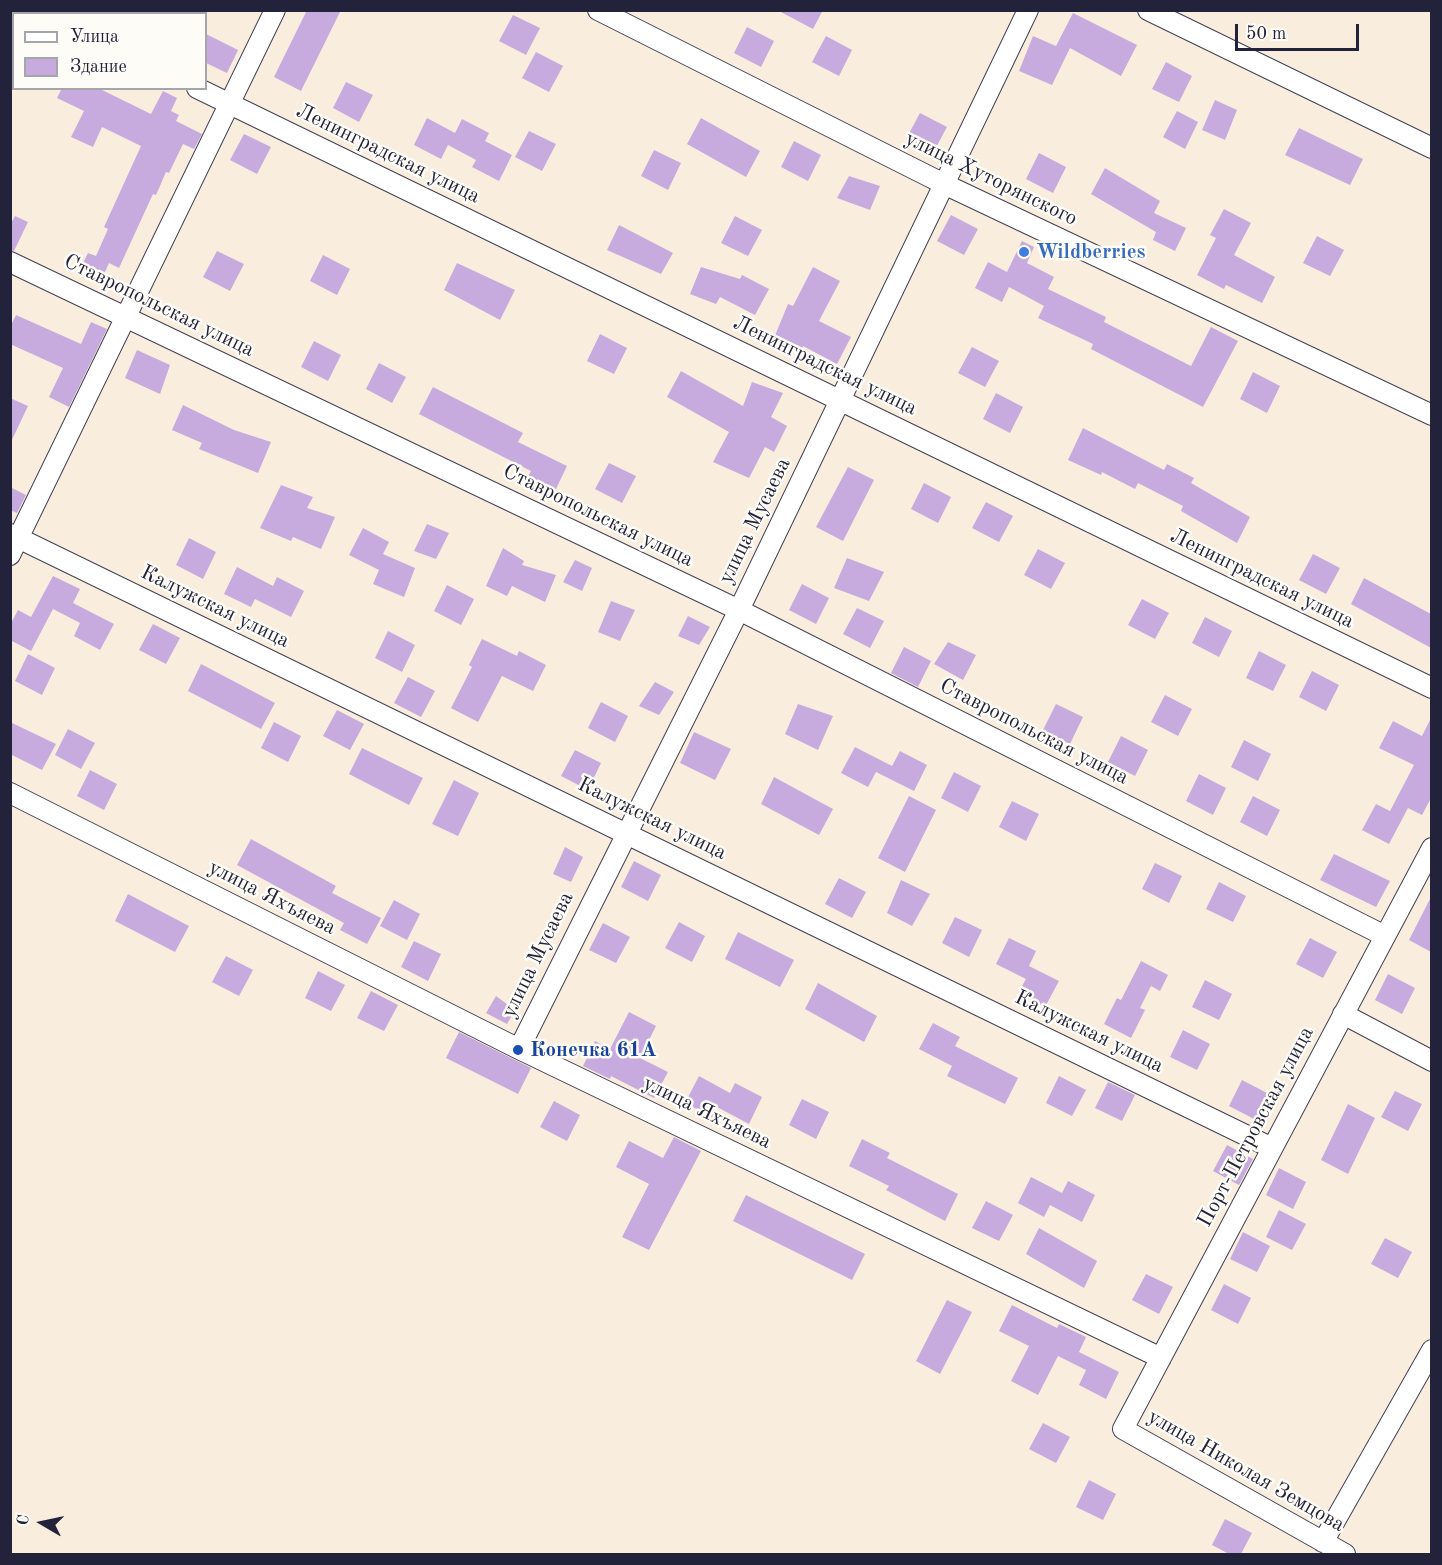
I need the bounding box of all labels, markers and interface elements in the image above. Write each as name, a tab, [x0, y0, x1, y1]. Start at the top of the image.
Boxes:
legend	[12, 12, 207, 90]
scale bar	[1238, 12, 1362, 50]
text: 50 m	[1246, 25, 1286, 43]
text: Улица	[70, 28, 119, 46]
text: Здание	[70, 58, 127, 76]
street label: Ленинградская улица	[292, 98, 484, 210]
street label: улица Хуторянского	[901, 126, 1081, 232]
place label: Wildberries	[1036, 239, 1146, 265]
marker: Wildberries	[1017, 245, 1031, 259]
street label: Ставропольская улица	[60, 249, 258, 363]
street label: Ленинградская улица	[729, 310, 921, 422]
street label: улица Мусаева	[714, 454, 796, 588]
street label: Ставропольская улица	[499, 459, 697, 573]
street label: Ленинградская улица	[1166, 523, 1358, 635]
street label: Калужская улица	[137, 560, 293, 654]
street label: Ставропольская улица	[935, 673, 1133, 791]
street label: Калужская улица	[574, 772, 730, 866]
street label: улица Яхъяева	[204, 855, 340, 941]
street label: улица Мусаева	[497, 888, 579, 1022]
street label: Калужская улица	[1011, 985, 1167, 1079]
street label: Порт-Петровская улица	[1192, 1022, 1320, 1232]
place label: Конечка 61А	[530, 1037, 657, 1063]
marker: Конечка 61А	[511, 1043, 525, 1057]
street label: улица Яхъяева	[639, 1071, 775, 1155]
street label: улица Николая Земцова	[1143, 1404, 1349, 1538]
north arrow	[12, 1493, 72, 1553]
text: С	[15, 1514, 33, 1527]

